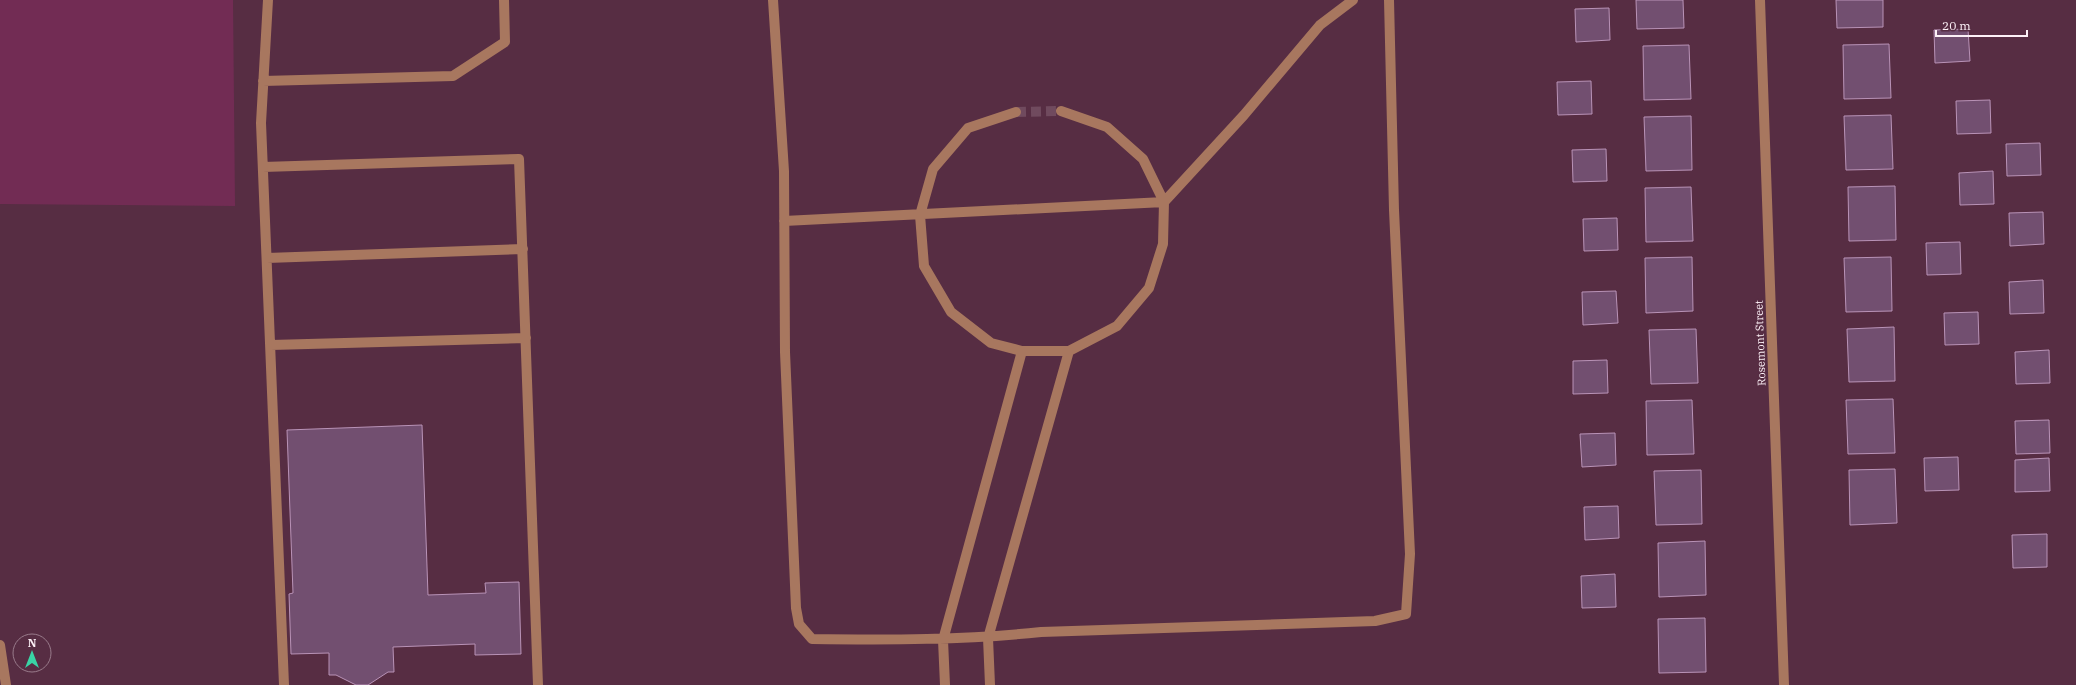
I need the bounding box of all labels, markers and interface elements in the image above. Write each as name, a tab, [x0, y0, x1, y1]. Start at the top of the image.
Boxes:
scale bar	[1936, 12, 2027, 38]
text: 20 m	[1942, 18, 1971, 33]
street label: Rosemont Street	[1752, 300, 1768, 386]
north arrow	[12, 633, 52, 673]
text: N	[28, 636, 37, 650]

